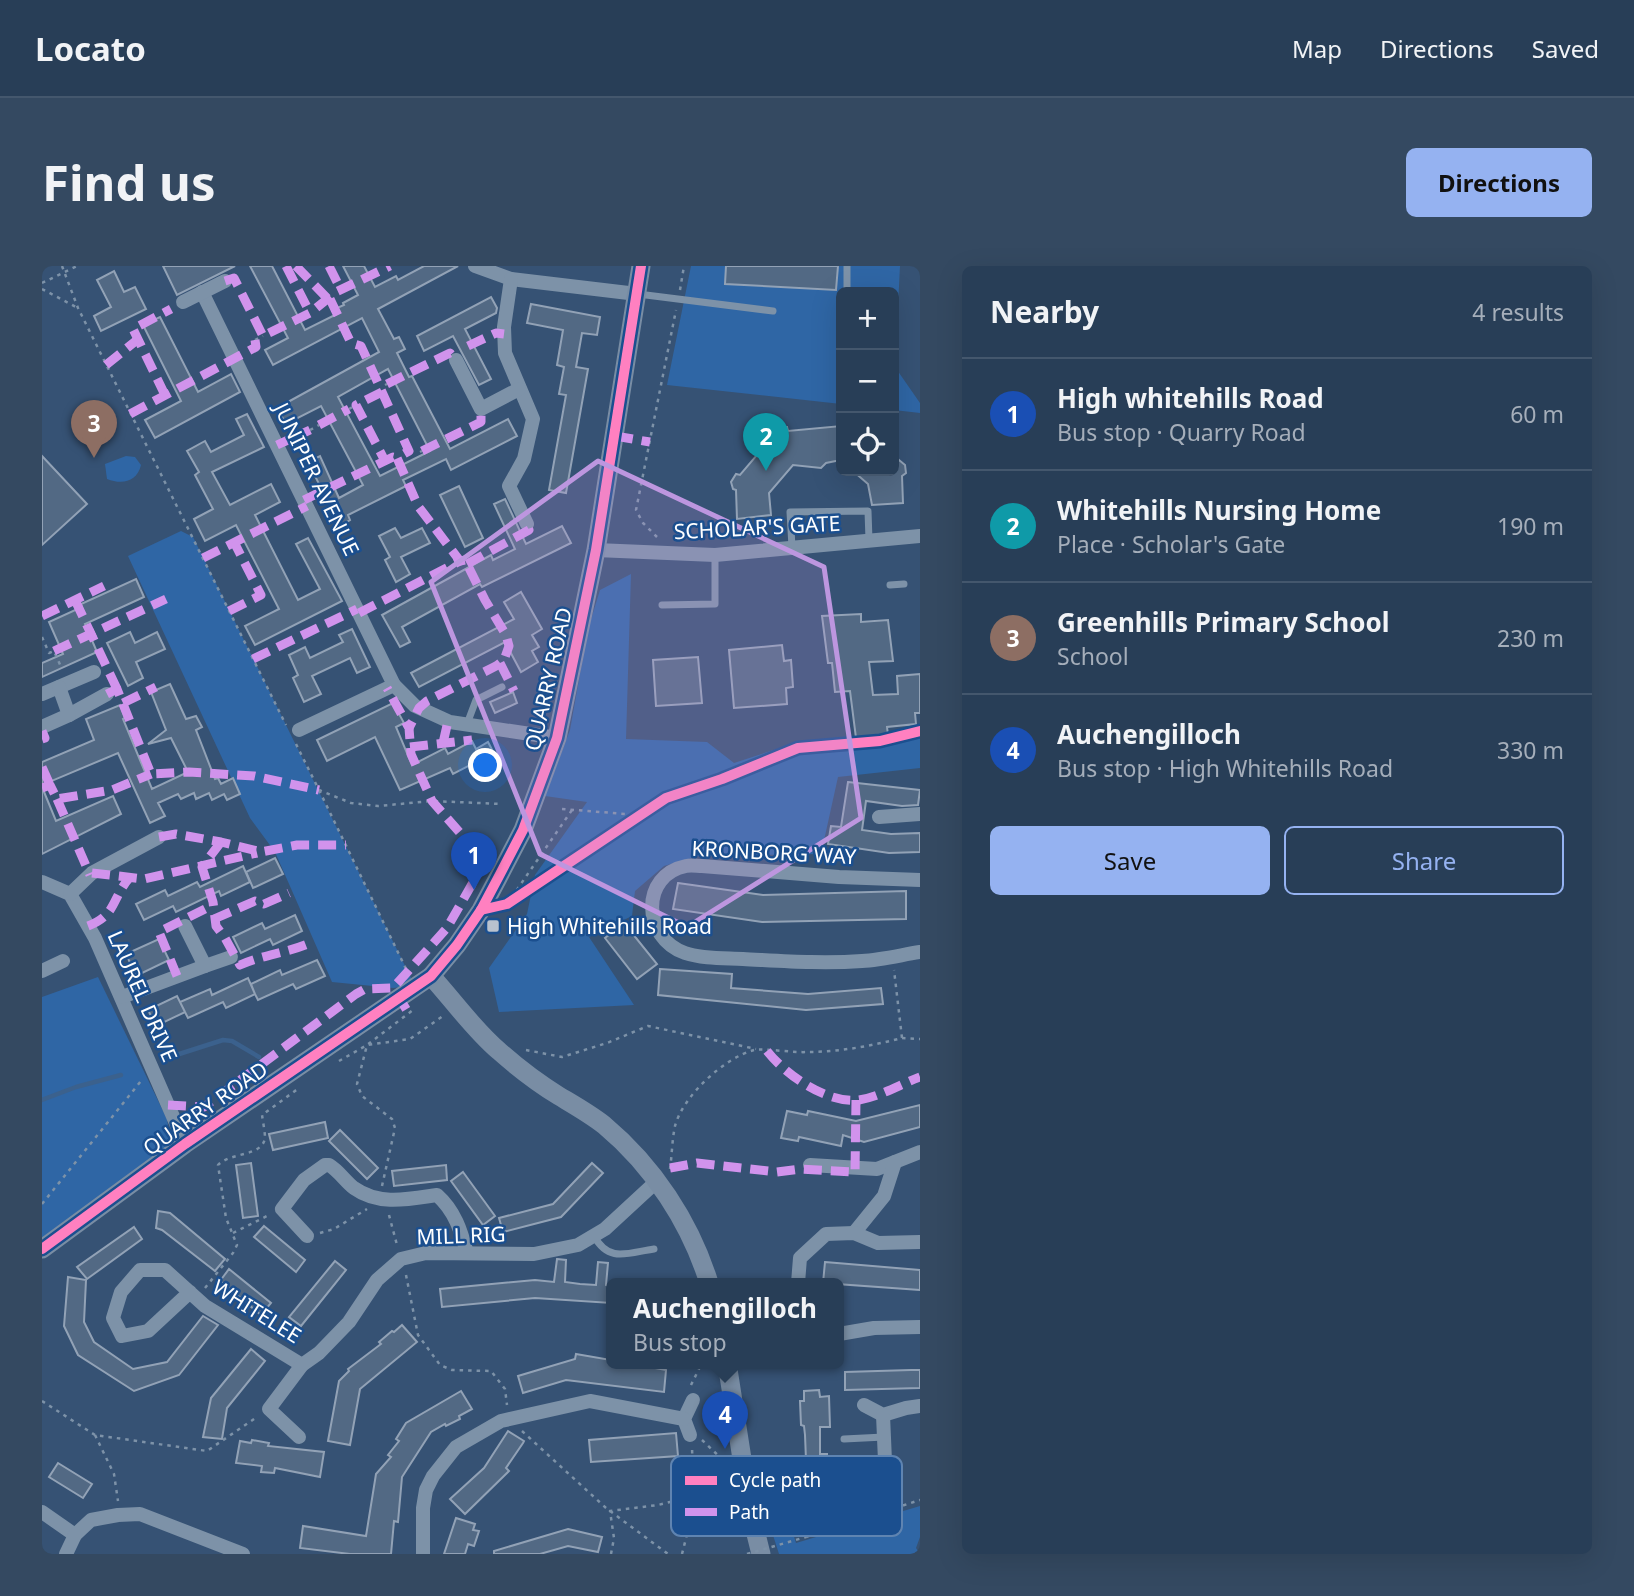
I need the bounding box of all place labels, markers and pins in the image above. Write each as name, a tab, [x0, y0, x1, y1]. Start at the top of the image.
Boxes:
pin: 3	[71, 400, 117, 458]
pin: 2	[743, 413, 789, 471]
pin: 1	[451, 832, 497, 890]
place label: High Whitehills Road	[507, 912, 712, 940]
marker: High Whitehills Road	[485, 918, 501, 934]
pin: 4	[702, 1391, 748, 1449]

